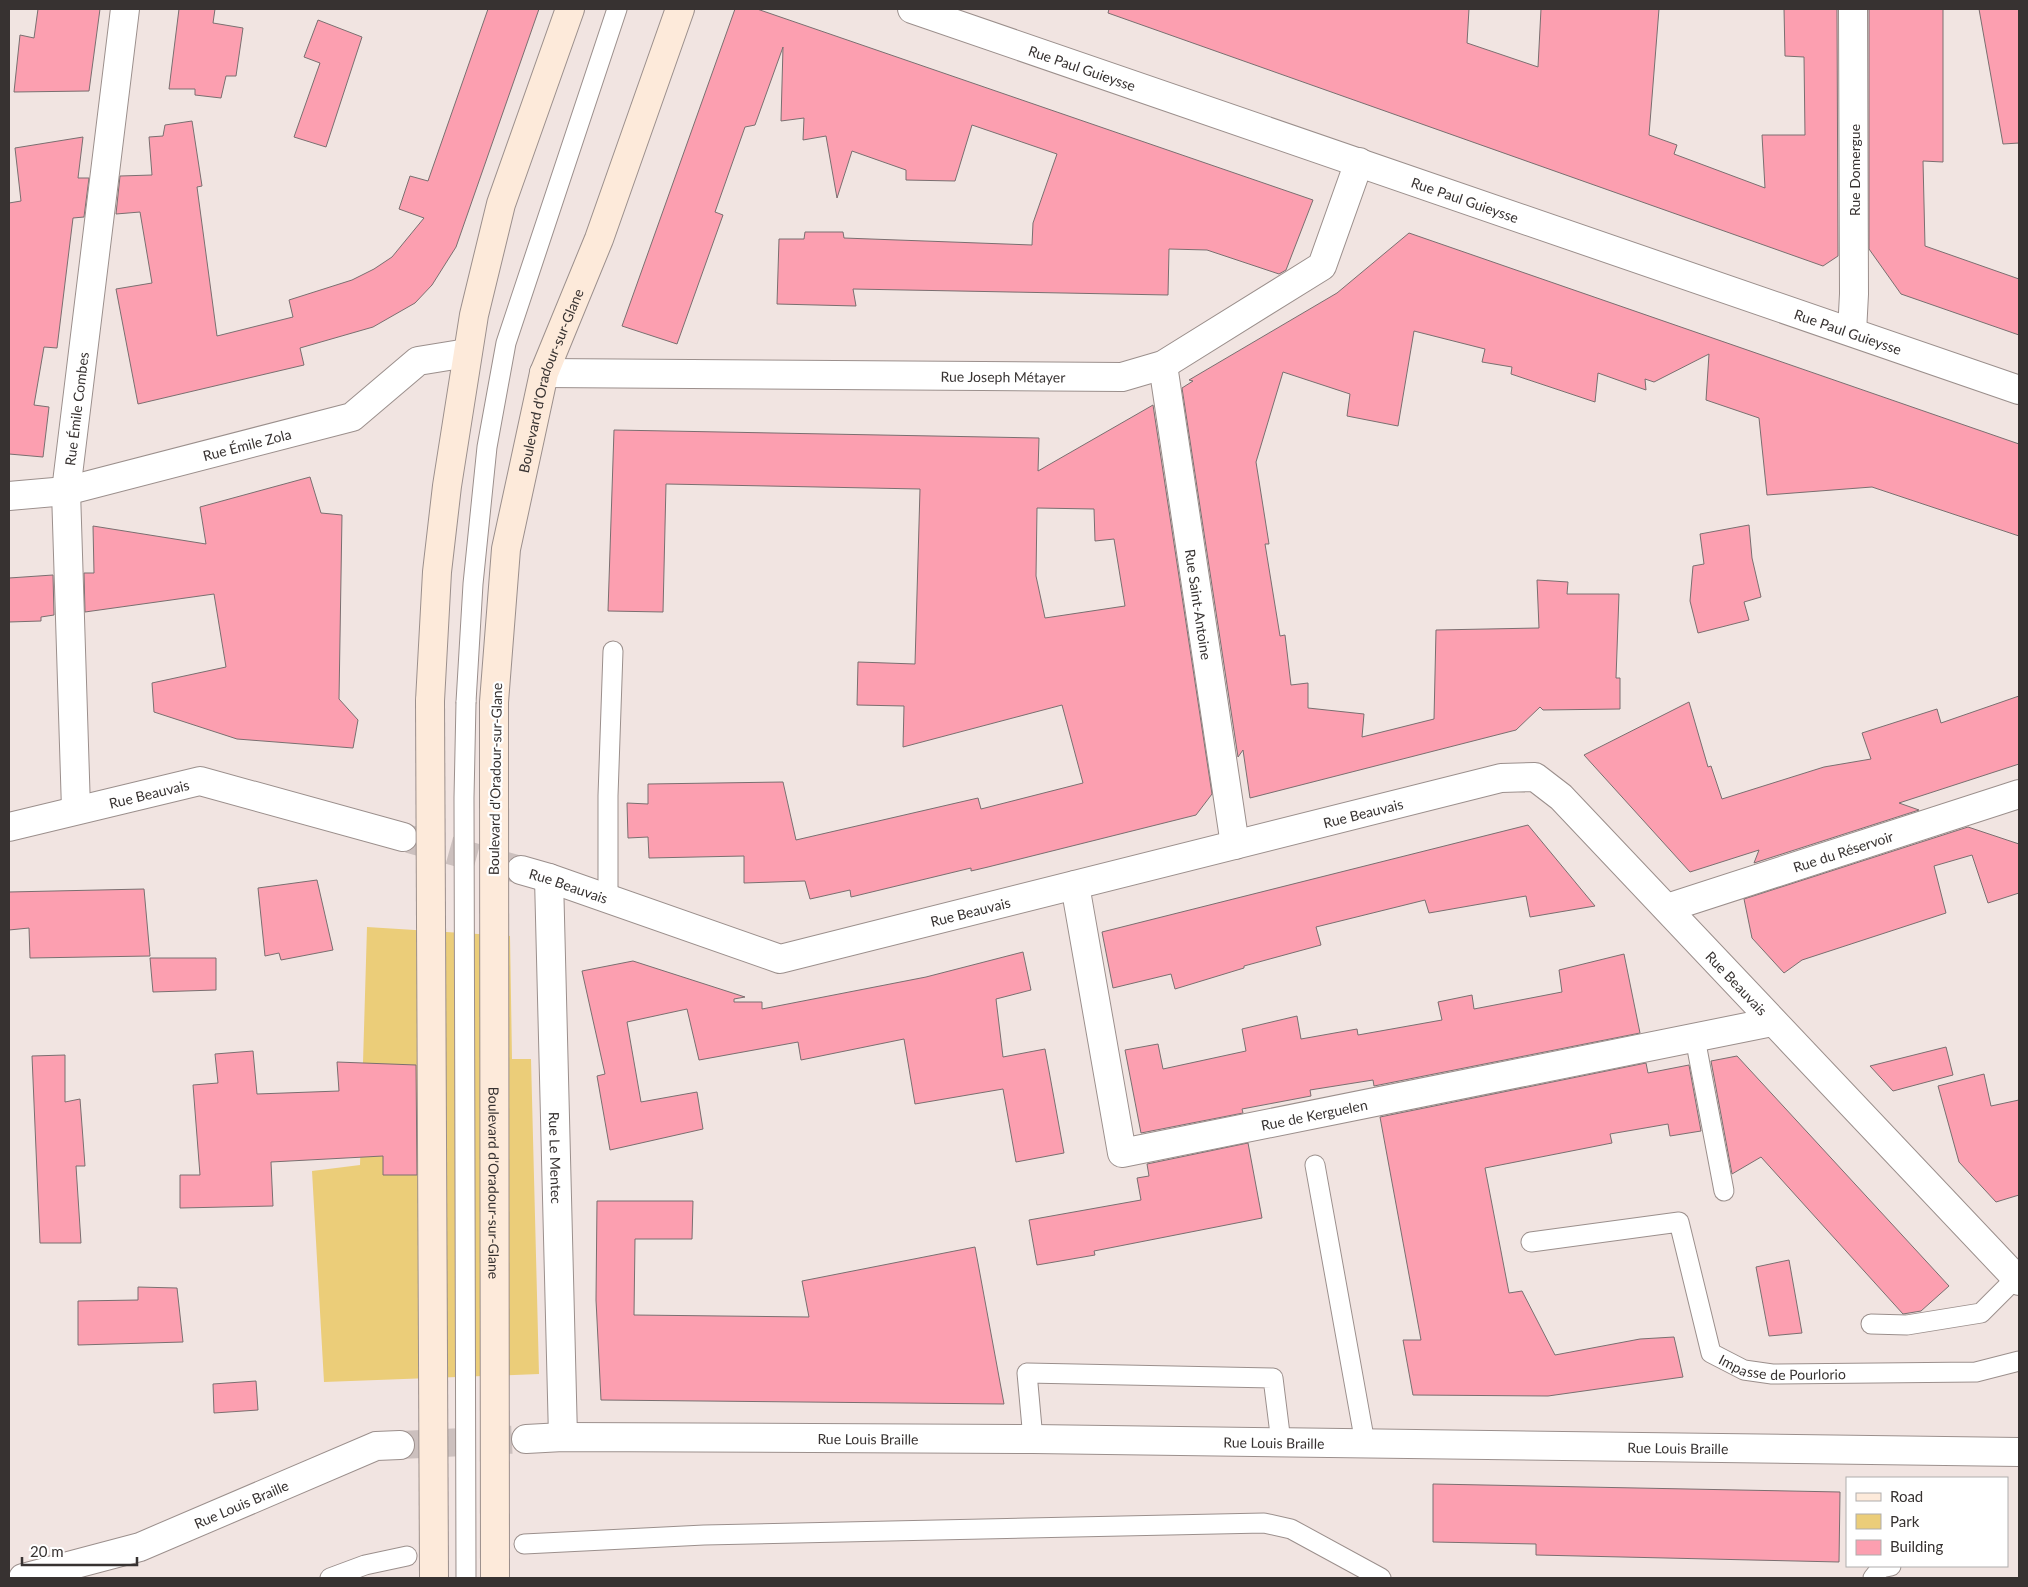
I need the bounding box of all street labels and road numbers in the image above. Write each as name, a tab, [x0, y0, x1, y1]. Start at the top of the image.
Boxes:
street label: Rue Paul Guieysse	[1026, 41, 1138, 94]
street label: Rue Domergue	[1846, 124, 1863, 216]
street label: Rue Paul Guieysse	[1409, 173, 1521, 226]
street label: Boulevard d'Oradour-sur-Glane	[514, 286, 586, 474]
street label: Rue Paul Guieysse	[1792, 305, 1904, 357]
street label: Rue Émile Combes	[61, 351, 91, 467]
street label: Rue Joseph Métayer	[941, 367, 1065, 385]
street label: Rue Émile Zola	[201, 425, 293, 464]
street label: Rue Saint-Antoine	[1182, 548, 1216, 661]
street label: Boulevard d'Oradour-sur-Glane	[485, 683, 505, 875]
street label: Rue Beauvais	[107, 775, 191, 811]
street label: Rue Beauvais	[1321, 794, 1405, 831]
street label: Rue du Réservoir	[1791, 827, 1895, 875]
street label: Rue Beauvais	[527, 864, 610, 906]
street label: Rue Beauvais	[928, 893, 1012, 929]
street label: Rue Beauvais	[1703, 947, 1771, 1018]
street label: Boulevard d'Oradour-sur-Glane	[486, 1087, 503, 1279]
street label: Rue de Kerguelen	[1259, 1095, 1369, 1133]
street label: Rue Le Mentec	[546, 1112, 566, 1204]
street label: Impasse de Pourlorio	[1716, 1350, 1846, 1383]
street label: Rue Louis Braille	[817, 1430, 919, 1447]
street label: Rue Louis Braille	[1223, 1433, 1325, 1451]
street label: Rue Louis Braille	[1627, 1438, 1729, 1457]
street label: Rue Louis Braille	[191, 1476, 291, 1531]

